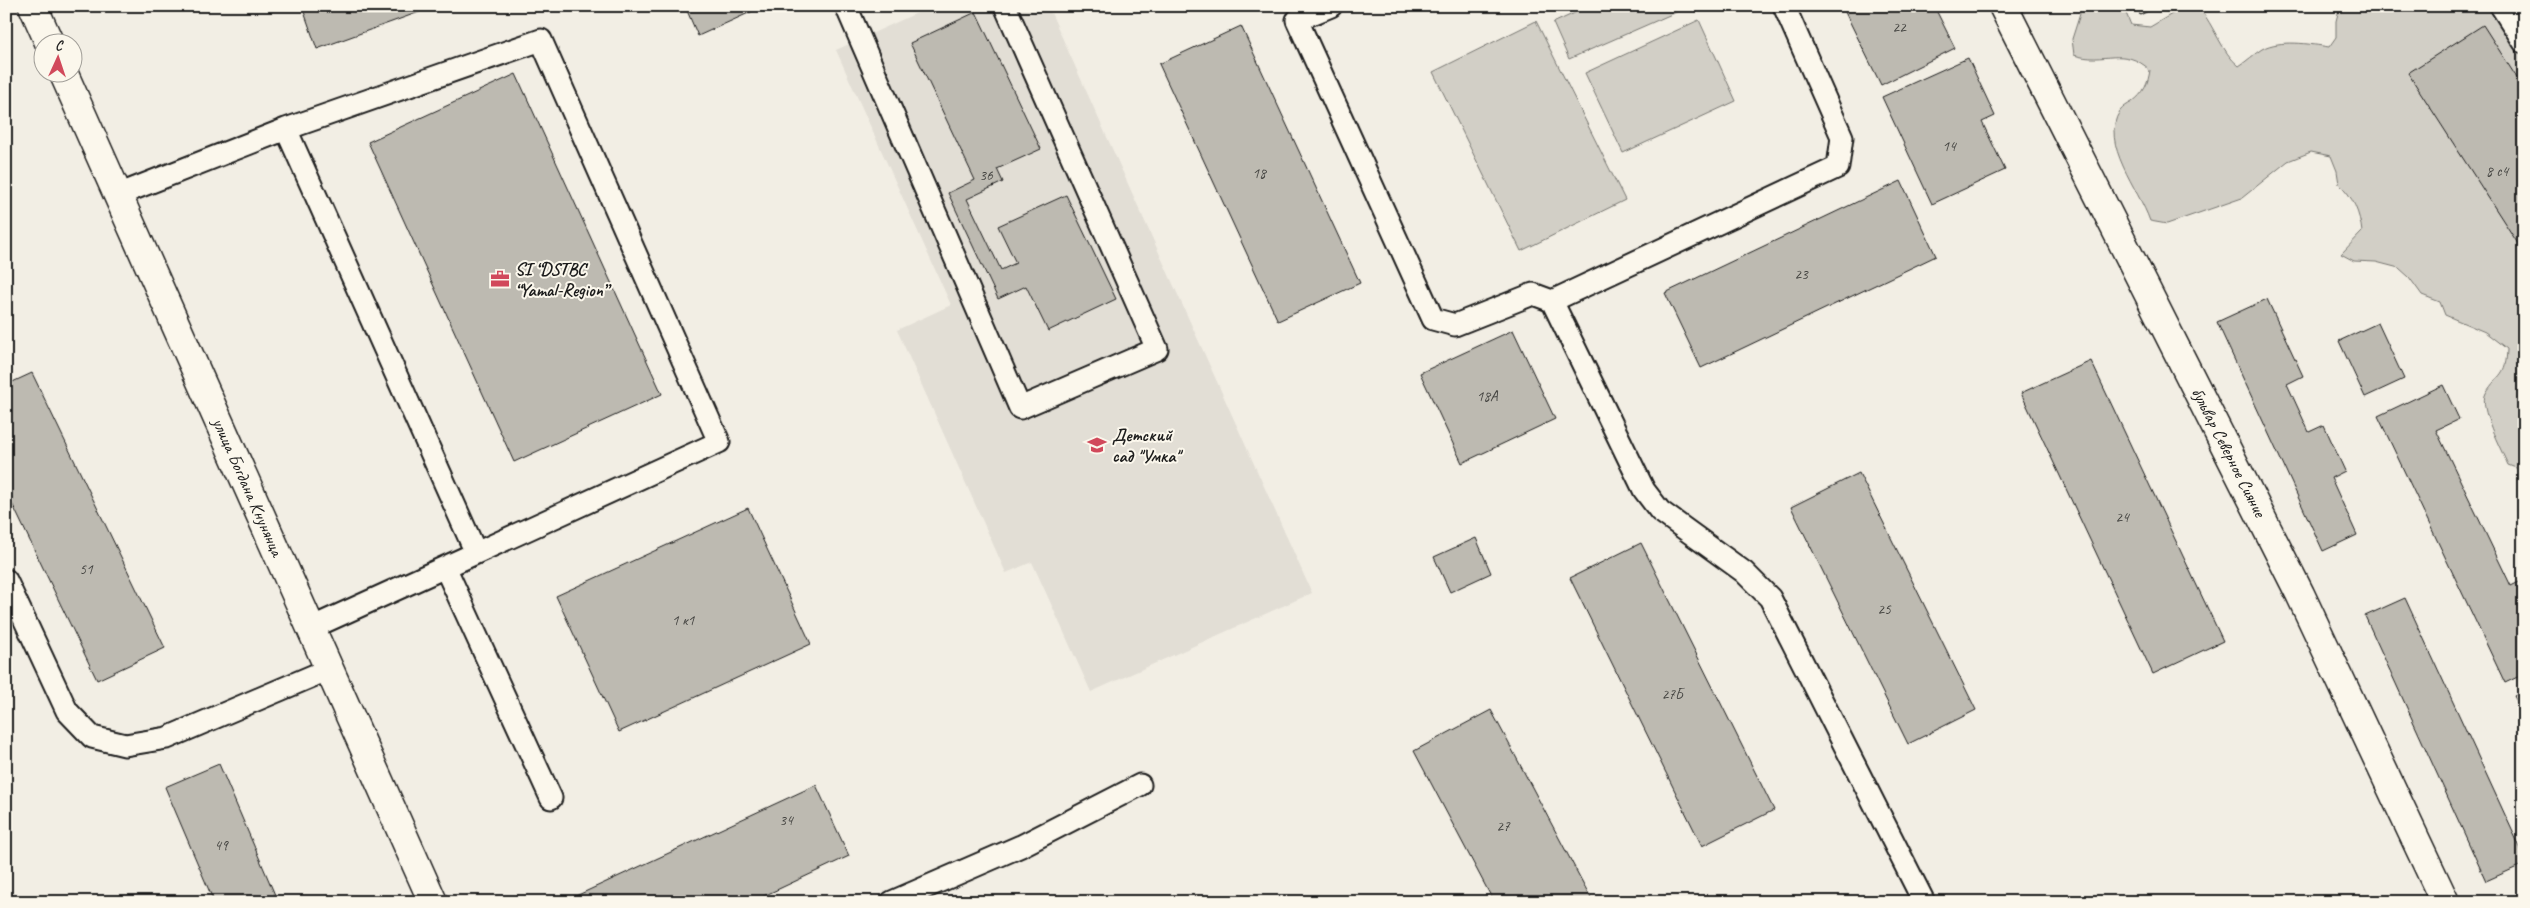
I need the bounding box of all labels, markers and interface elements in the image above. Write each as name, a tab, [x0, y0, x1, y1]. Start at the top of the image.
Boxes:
house number: 22	[1892, 18, 1907, 37]
north arrow	[32, 32, 82, 82]
text: С	[55, 37, 65, 54]
house number: 14	[1942, 137, 1957, 156]
house number: 8 с4	[2486, 162, 2509, 181]
house number: 18	[1252, 164, 1267, 183]
house number: 36	[979, 166, 994, 185]
place label: SI “DSTBC “Yamal-Region”	[515, 258, 612, 301]
house number: 23	[1794, 265, 1809, 284]
office icon: SI “DSTBC “Yamal-Region”	[489, 268, 511, 290]
street label: бульвар Северное Сияние	[2187, 384, 2272, 521]
house number: 18А	[1476, 387, 1499, 406]
street label: улица Богдана Кнунянца	[207, 414, 289, 561]
place label: Детский сад "Умка"	[1112, 424, 1183, 467]
school or university icon: Детский сад "Умка"	[1086, 434, 1108, 456]
house number: 24	[2115, 508, 2130, 527]
house number: 51	[79, 560, 94, 579]
house number: 25	[1877, 600, 1892, 619]
house number: 1 к1	[672, 611, 696, 630]
house number: 27Б	[1661, 685, 1685, 704]
house number: 34	[779, 811, 794, 830]
house number: 27	[1496, 817, 1511, 836]
house number: 49	[214, 836, 229, 855]

